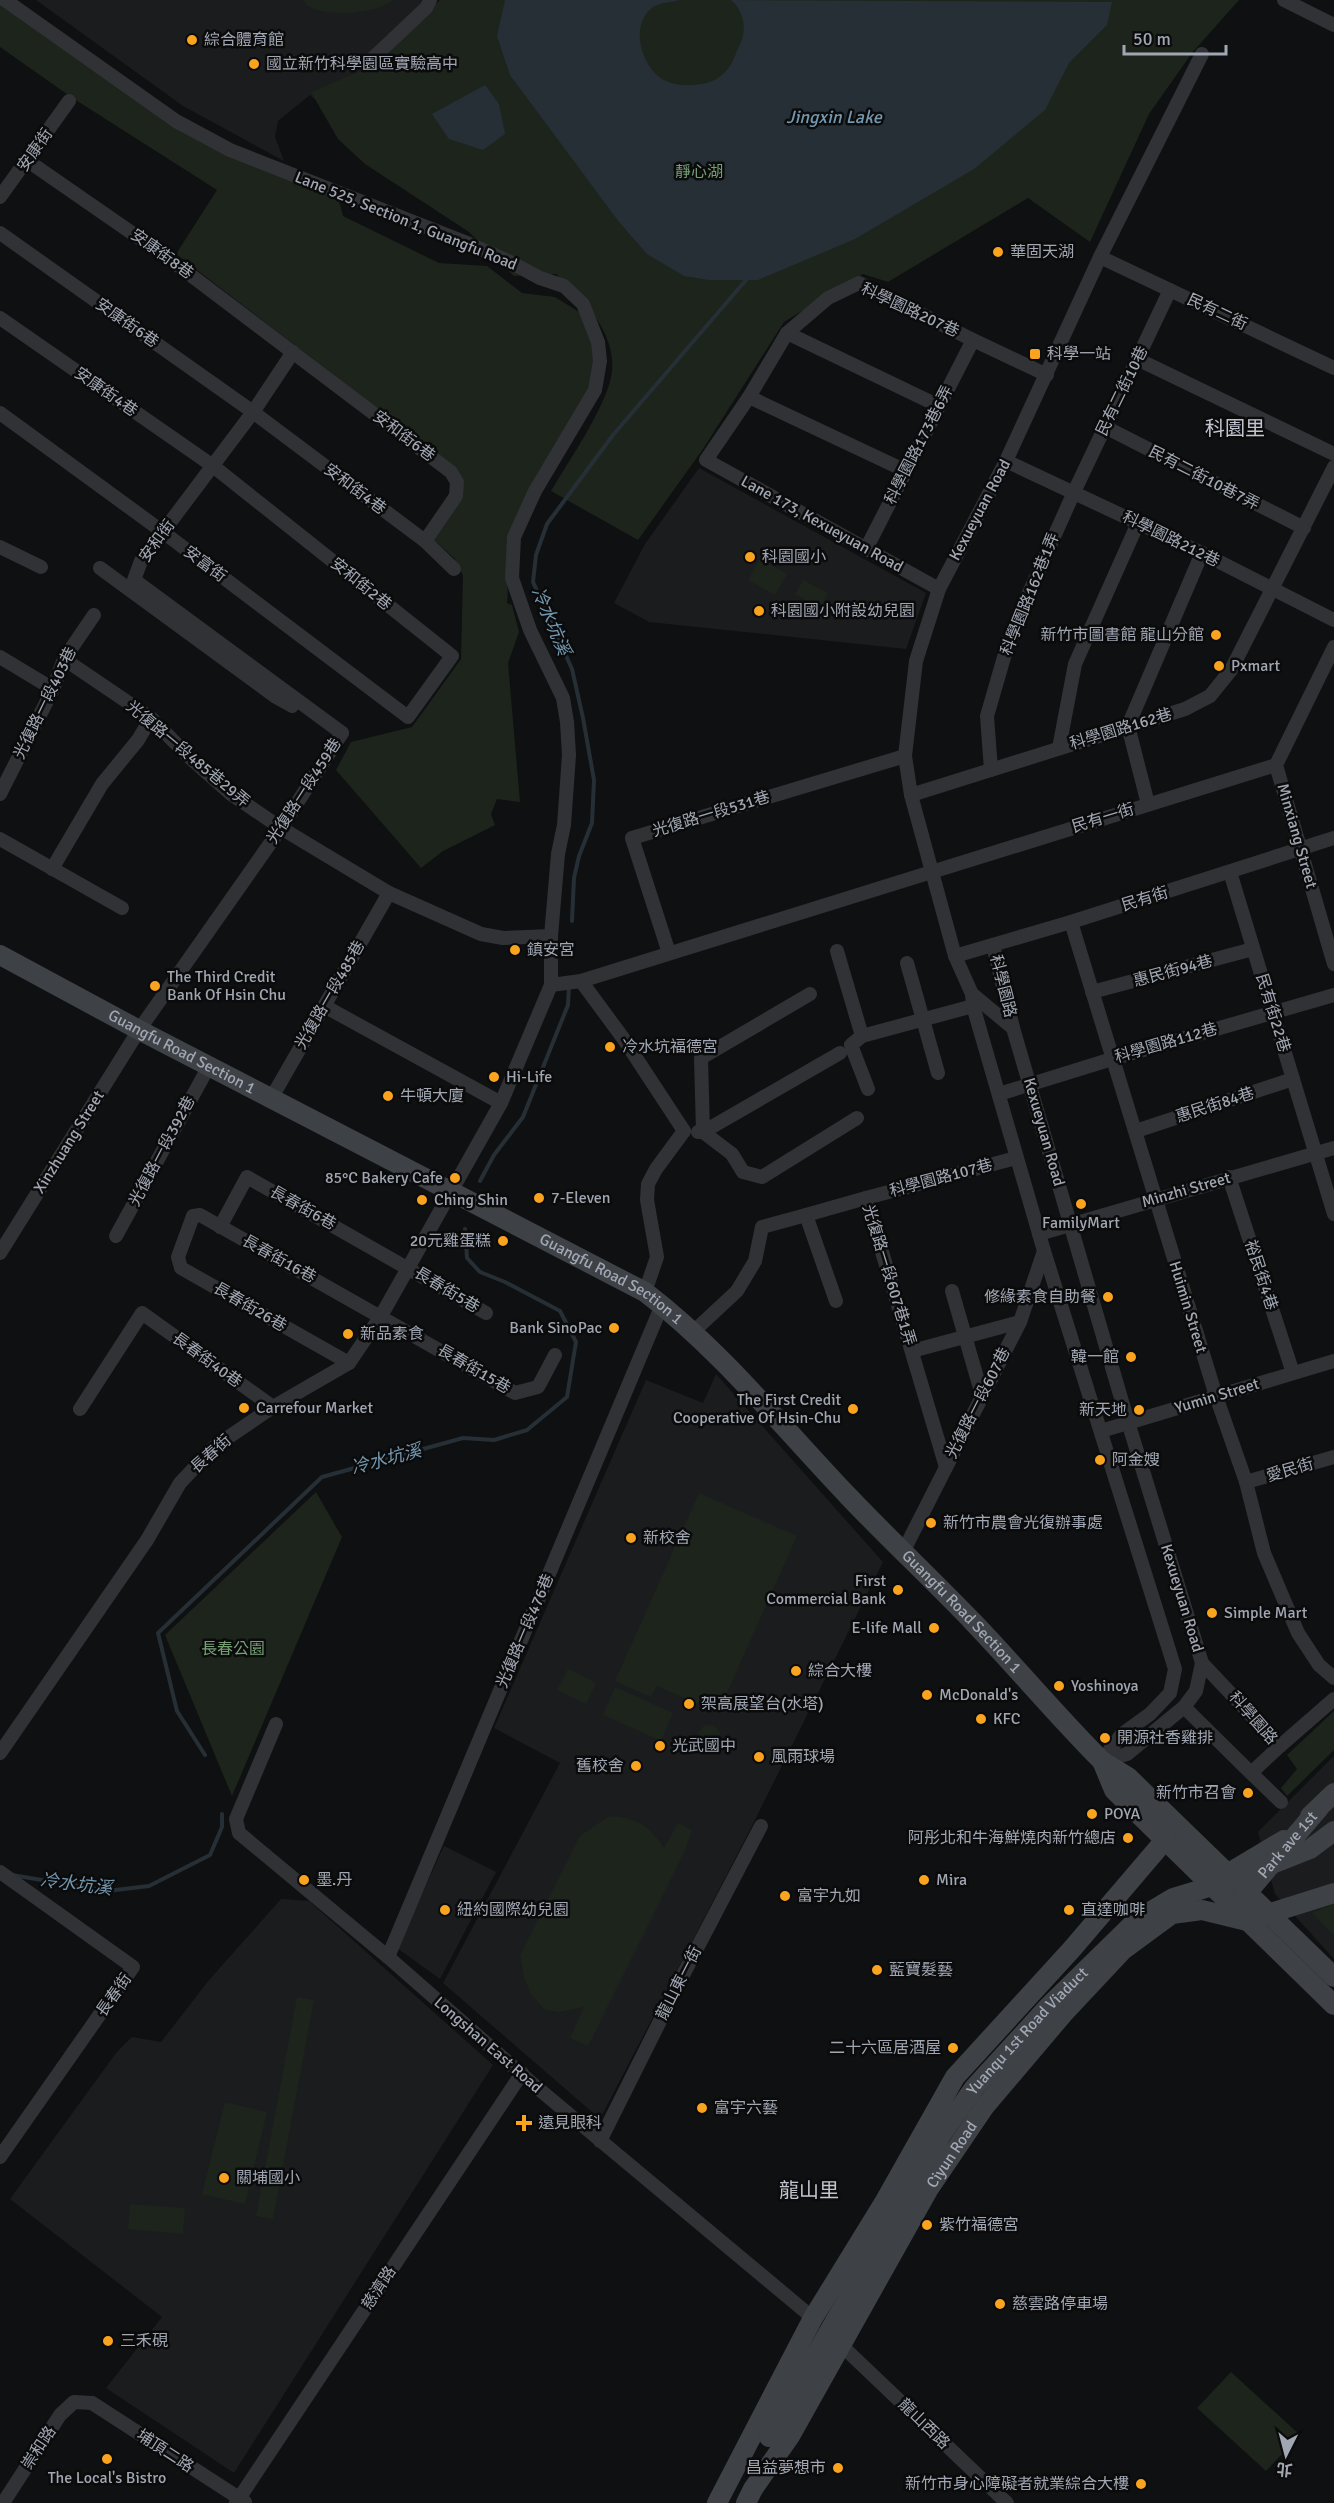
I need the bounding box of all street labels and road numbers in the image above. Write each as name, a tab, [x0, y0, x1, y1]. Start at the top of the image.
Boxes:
street label: 安康街	[13, 125, 57, 175]
street label: Lane 525, Section 1, Guangfu Road	[292, 167, 520, 275]
street label: 安康街8巷	[127, 225, 197, 283]
street label: 科學園路207巷	[858, 279, 962, 341]
street label: 民有二街	[1184, 289, 1250, 335]
street label: 安康街6巷	[92, 294, 162, 352]
street label: 民有二街10巷	[1092, 343, 1152, 439]
street label: 安康街4巷	[71, 363, 141, 421]
street label: 科學園路173巷6弄	[880, 382, 958, 508]
street label: 安和街6巷	[369, 406, 439, 466]
street label: 民有二街10巷7弄	[1145, 441, 1263, 515]
street label: Kexueyuan Road	[945, 456, 1015, 564]
street label: 安和街4巷	[320, 459, 390, 519]
street label: Lane 173, Kexueyuan Road	[737, 471, 907, 577]
street label: 科學園路212巷	[1119, 507, 1223, 571]
street label: 安和街	[135, 516, 179, 566]
street label: 科學園路162巷1弄	[996, 530, 1064, 658]
street label: 安富街	[180, 542, 230, 586]
street label: 安和街2巷	[326, 553, 396, 615]
street label: 光復路一段403巷	[9, 644, 81, 762]
street label: 光復路一段485巷29弄	[122, 696, 254, 812]
street label: 科學園路162巷	[1067, 704, 1175, 754]
street label: 光復路一段459巷	[262, 734, 346, 848]
street label: Minxiang Street	[1272, 781, 1322, 891]
street label: 光復路一段531巷	[650, 787, 772, 841]
street label: 民有一街	[1069, 799, 1137, 837]
street label: 民有街	[1119, 882, 1171, 916]
street label: 光復路一段485巷	[291, 937, 369, 1053]
street label: 惠民街94巷	[1131, 951, 1215, 991]
street label: 科學園路	[986, 953, 1020, 1019]
street label: 民有街22巷	[1252, 971, 1294, 1055]
street label: Guangfu Road Section 1	[105, 1005, 259, 1099]
street label: 科學園路112巷	[1112, 1019, 1220, 1067]
street label: Kexueyuan Road	[1019, 1075, 1069, 1189]
street label: 惠民街84巷	[1173, 1083, 1257, 1127]
street label: Xinzhuang Street	[29, 1087, 109, 1197]
street label: 光復路一段392巷	[125, 1092, 199, 1210]
street label: 科學園路107巷	[887, 1155, 995, 1201]
street label: Minzhi Street	[1139, 1168, 1233, 1212]
street label: 長春街6巷	[266, 1182, 340, 1234]
street label: 光復路一段607巷1弄	[858, 1202, 920, 1348]
street label: Guangfu Road Section 1	[536, 1229, 687, 1329]
street label: 長春街16巷	[239, 1231, 319, 1287]
street label: 裕民街4巷	[1240, 1237, 1282, 1313]
street label: Huimin Street	[1165, 1259, 1212, 1356]
street label: 長春街5巷	[411, 1263, 483, 1317]
street label: 長春街26巷	[210, 1278, 290, 1336]
street label: 長春街40巷	[168, 1328, 246, 1392]
street label: 長春街15巷	[434, 1340, 514, 1398]
street label: 光復路一段607巷	[941, 1344, 1015, 1462]
street label: Yumin Street	[1172, 1374, 1262, 1418]
street label: 長春街	[186, 1431, 236, 1477]
street label: 愛民街	[1264, 1454, 1316, 1486]
street label: Kexueyuan Road	[1156, 1542, 1208, 1654]
street label: Guangfu Road Section 1	[897, 1546, 1026, 1677]
street label: 光復路一段476巷	[492, 1571, 558, 1691]
street label: 科學園路	[1224, 1687, 1282, 1749]
street label: Park ave 1st	[1254, 1807, 1322, 1883]
street label: 龍山東一街	[652, 1943, 706, 2023]
street label: Yuanqu 1st Road Viaduct	[962, 1963, 1093, 2099]
street label: 長春街	[92, 1970, 136, 2020]
street label: Longshan East Road	[430, 1993, 546, 2097]
street label: Ciyun Road	[922, 2117, 982, 2192]
street label: 慈濟路	[358, 2262, 400, 2314]
street label: 龍山西路	[894, 2395, 954, 2453]
street label: 崇和路	[18, 2422, 60, 2474]
street label: 埔頂二路	[133, 2425, 197, 2477]

